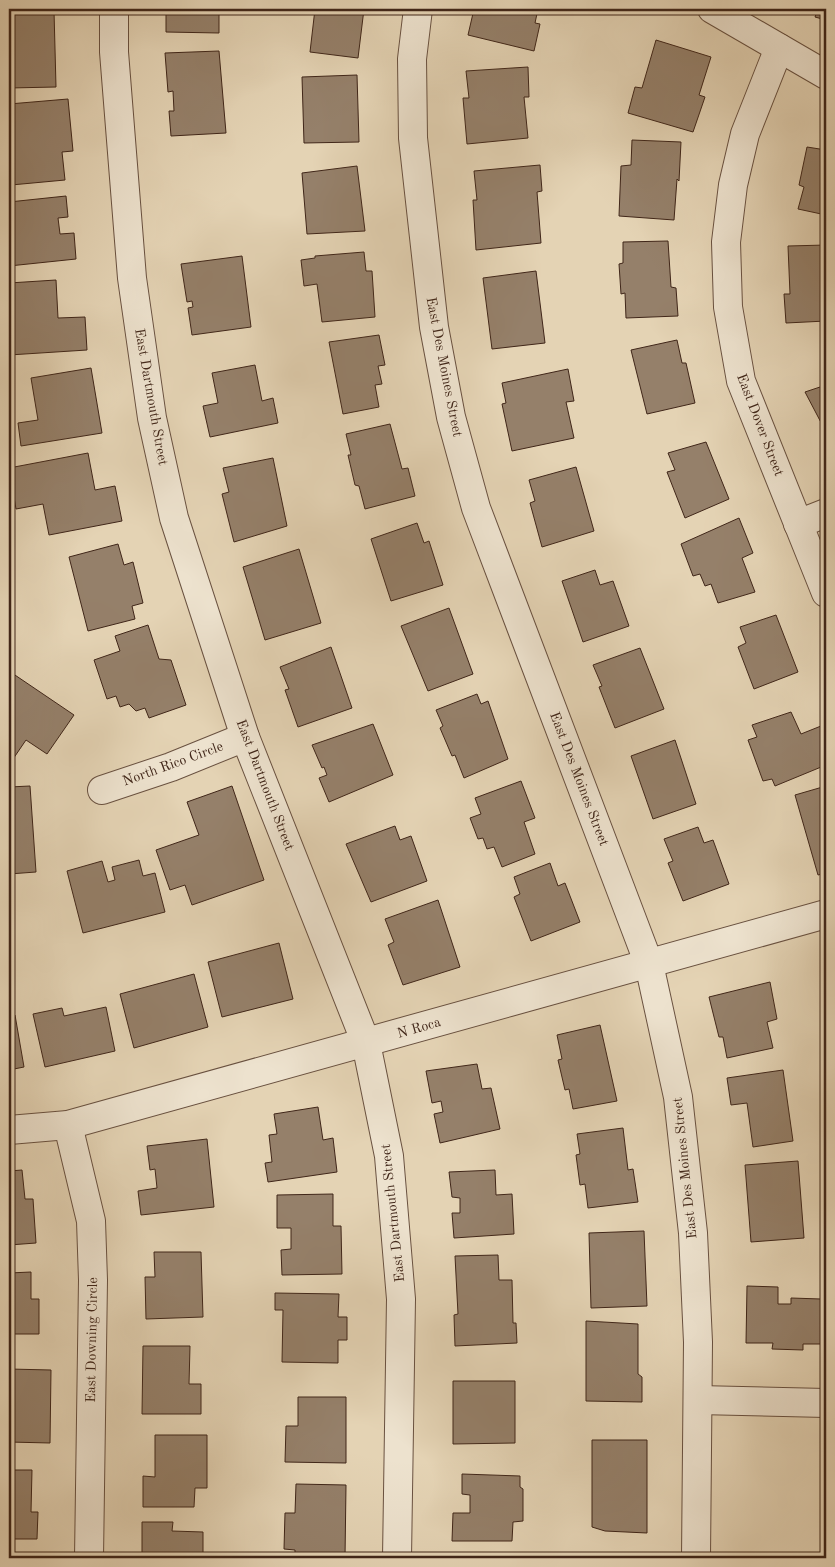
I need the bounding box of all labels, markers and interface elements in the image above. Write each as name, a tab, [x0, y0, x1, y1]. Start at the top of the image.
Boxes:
street label: East Des Moines Street	[424, 296, 464, 438]
street label: East Dartmouth Street	[132, 327, 170, 467]
street label: East Dover Street	[734, 372, 786, 478]
street label: East Des Moines Street	[547, 710, 611, 848]
street label: East Dartmouth Street	[234, 718, 296, 852]
street label: North Rico Circle	[121, 739, 225, 789]
street label: N Roca	[396, 1015, 442, 1041]
street label: East Des Moines Street	[671, 1096, 699, 1240]
street label: East Dartmouth Street	[379, 1143, 407, 1283]
street label: East Downing Circle	[84, 1277, 100, 1403]

